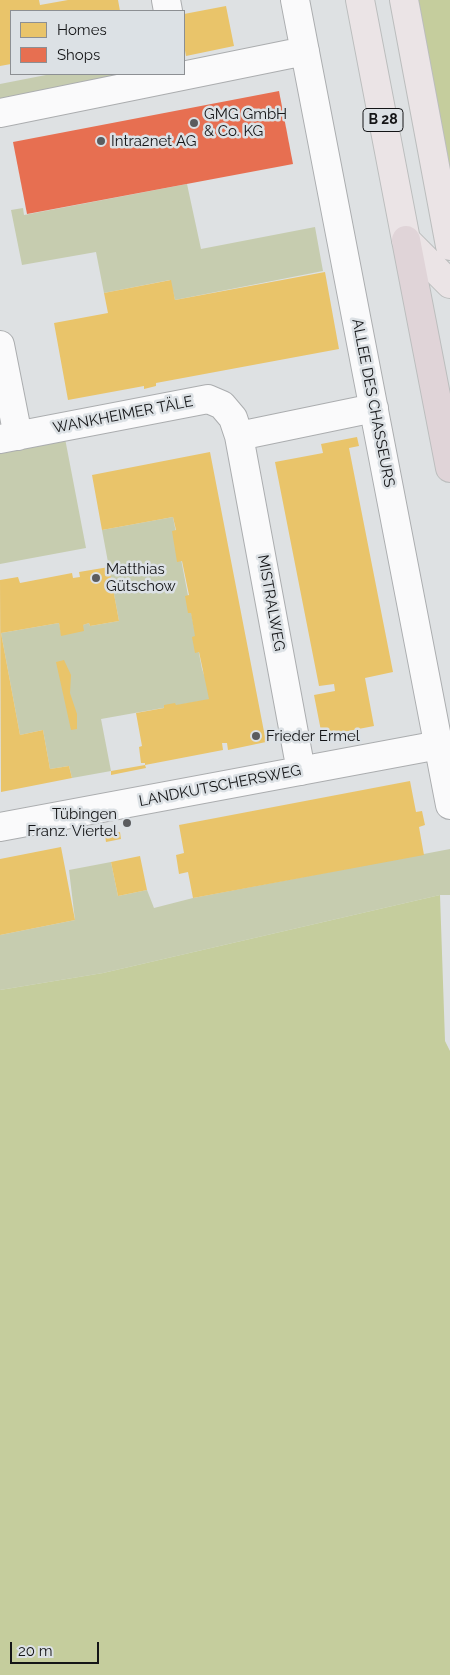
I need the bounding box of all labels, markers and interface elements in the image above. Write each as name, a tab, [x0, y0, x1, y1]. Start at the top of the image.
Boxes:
legend	[10, 10, 185, 75]
text: Homes	[57, 21, 107, 39]
text: Shops	[57, 46, 100, 64]
place label: GMG GmbH & Co. KG	[204, 105, 287, 140]
road number: B 28	[363, 108, 403, 132]
marker: GMG GmbH & Co. KG	[188, 117, 200, 129]
place label: Intra2net AG	[111, 132, 196, 150]
marker: Intra2net AG	[95, 135, 107, 147]
street label: ALLEE DES CHASSEURS	[348, 317, 398, 489]
street label: WANKHEIMER TÄLE	[52, 393, 194, 437]
street label: MISTRALWEG	[254, 553, 288, 653]
place label: Matthias Gütschow	[106, 560, 176, 595]
marker: Matthias Gütschow	[90, 572, 102, 584]
place label: Frieder Ermel	[266, 727, 360, 745]
marker: Frieder Ermel	[250, 730, 262, 742]
street label: LANDKUTSCHERSWEG	[137, 761, 303, 811]
place label: Tübingen Franz. Viertel	[27, 805, 117, 840]
marker: Tübingen Franz. Viertel	[121, 817, 133, 829]
scale bar	[12, 1632, 101, 1664]
text: 20 m	[18, 1642, 53, 1660]

